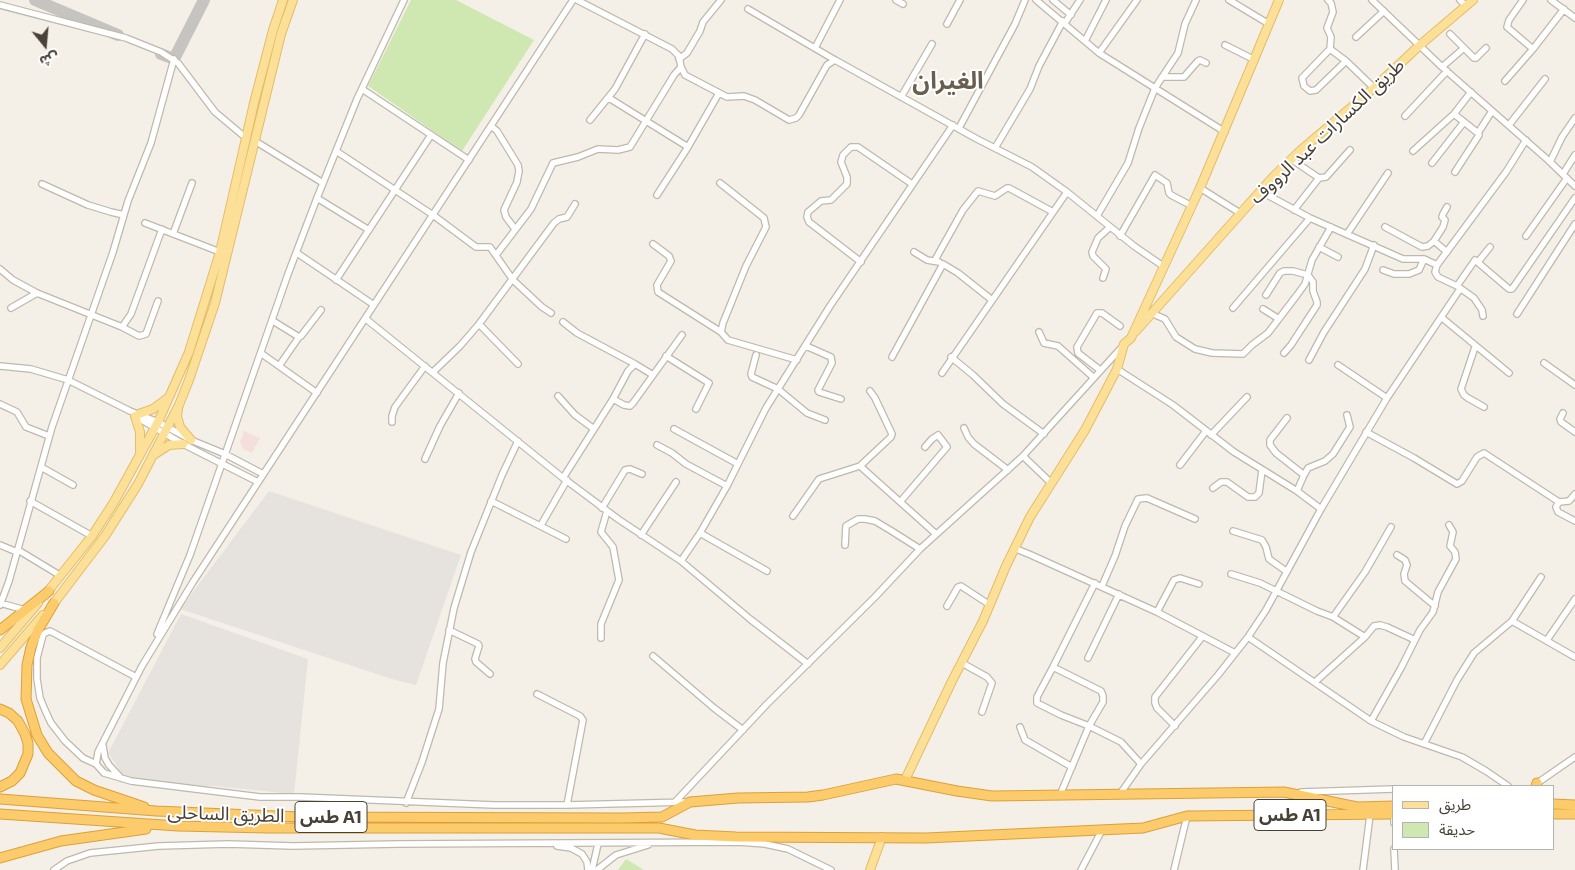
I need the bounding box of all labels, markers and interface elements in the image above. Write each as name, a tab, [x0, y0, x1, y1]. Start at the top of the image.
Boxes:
north arrow	[20, 20, 70, 70]
text: ش	[38, 49, 61, 71]
street label: طريق الكسارات عبد الرووف	[1245, 53, 1409, 209]
district label: الغيران	[912, 67, 984, 95]
legend	[1392, 785, 1555, 850]
text: طريق	[1439, 795, 1471, 813]
road number: طس A1	[1254, 800, 1326, 830]
street label: الطريق الساحلى	[167, 801, 285, 827]
road number: طس A1	[295, 802, 367, 832]
text: حديقة	[1439, 820, 1475, 838]

